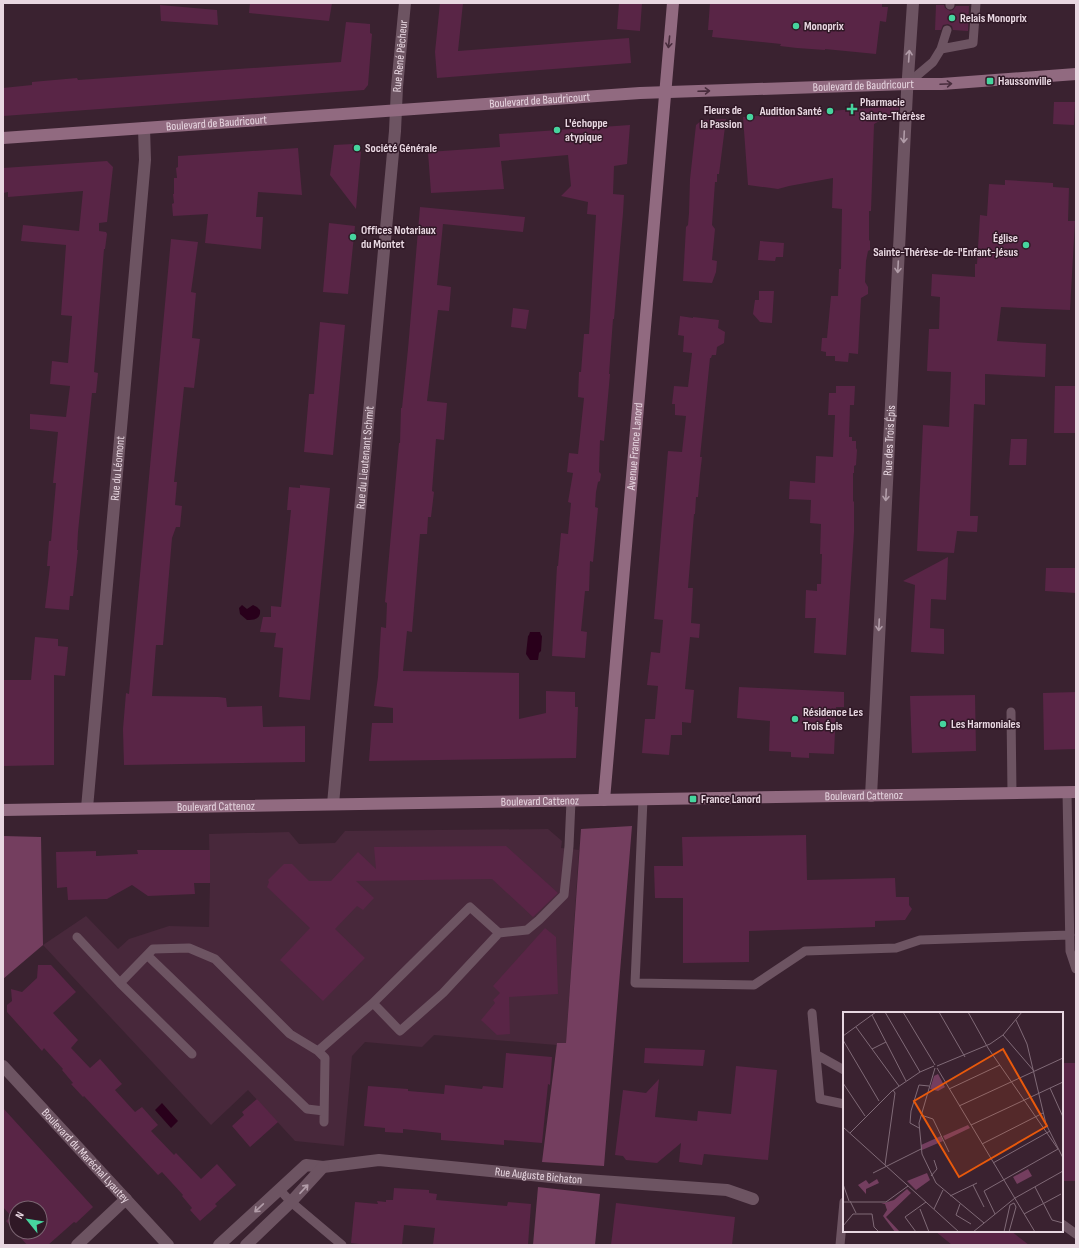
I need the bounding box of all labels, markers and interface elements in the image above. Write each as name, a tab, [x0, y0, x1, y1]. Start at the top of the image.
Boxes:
place label: Relais Monoprix	[960, 11, 1027, 26]
marker: Relais Monoprix	[947, 13, 957, 23]
street label: Rue René Pêcheur	[389, 19, 411, 93]
place label: Monoprix	[804, 19, 844, 34]
marker: Monoprix	[791, 21, 801, 31]
one-way arrow	[666, 35, 673, 48]
one-way arrow	[905, 50, 912, 63]
place label: Haussonville	[998, 74, 1052, 89]
marker: Haussonville	[985, 76, 995, 86]
street label: Boulevard de Baudricourt	[812, 77, 914, 95]
one-way arrow	[939, 80, 952, 87]
one-way arrow	[697, 87, 710, 94]
street label: Boulevard de Baudricourt	[489, 89, 591, 111]
place label: Pharmacie Sainte-Thérèse	[860, 95, 925, 124]
place label: Fleurs de la Passion	[700, 103, 742, 132]
place label: Audition Santé	[759, 104, 822, 119]
marker: Pharmacie Sainte-Thérèse	[847, 104, 857, 114]
marker: Audition Santé	[825, 106, 835, 116]
street label: Boulevard de Baudricourt	[165, 112, 268, 134]
marker: Fleurs de la Passion	[745, 112, 755, 122]
place label: L'échoppe atypique	[565, 116, 608, 145]
marker: L'échoppe atypique	[552, 125, 562, 135]
one-way arrow	[901, 130, 908, 143]
place label: Société Générale	[365, 141, 437, 156]
marker: Société Générale	[352, 143, 362, 153]
place label: Offices Notariaux du Montet	[361, 223, 436, 252]
place label: Église Sainte-Thérèse-de-l'Enfant-Jésus	[873, 231, 1018, 260]
marker: Offices Notariaux du Montet	[348, 232, 358, 242]
marker: Église Sainte-Thérèse-de-l'Enfant-Jésus	[1021, 240, 1031, 250]
one-way arrow	[894, 260, 901, 273]
street label: Avenue France Lanord	[623, 402, 646, 492]
street label: Rue du Lieutenant Schmit	[353, 405, 377, 510]
street label: Rue des Trois Épis	[880, 405, 898, 476]
street label: Rue du Léomont	[107, 435, 128, 501]
one-way arrow	[882, 488, 890, 501]
one-way arrow	[876, 618, 883, 631]
place label: Résidence Les Trois Épis	[803, 705, 863, 734]
marker: Résidence Les Trois Épis	[790, 714, 800, 724]
place label: Les Harmoniales	[951, 717, 1021, 732]
marker: Les Harmoniales	[938, 719, 948, 729]
street label: Boulevard Cattenoz	[825, 787, 904, 804]
place label: France Lanord	[701, 792, 761, 807]
street label: Boulevard Cattenoz	[501, 793, 580, 809]
marker: France Lanord	[688, 794, 698, 804]
street label: Boulevard Cattenoz	[177, 798, 256, 815]
inset map	[843, 1012, 1063, 1232]
street label: Boulevard du Maréchal Lyautey	[38, 1105, 133, 1206]
street label: Rue Auguste Bichaton	[494, 1164, 583, 1187]
one-way arrow	[299, 1183, 308, 1194]
north arrow	[8, 1200, 48, 1240]
one-way arrow	[254, 1203, 264, 1213]
text: N	[13, 1209, 27, 1221]

